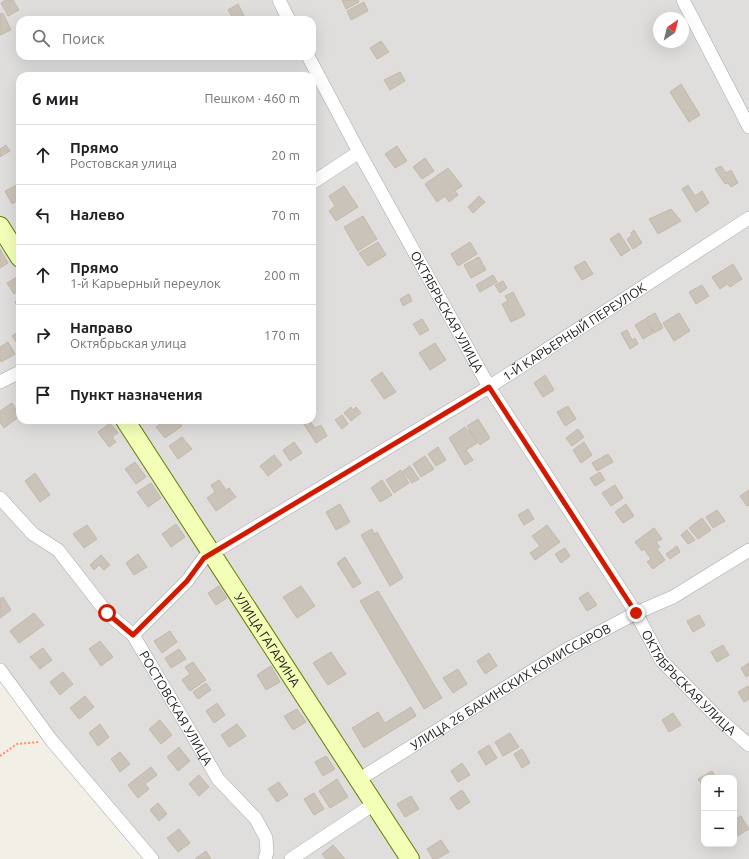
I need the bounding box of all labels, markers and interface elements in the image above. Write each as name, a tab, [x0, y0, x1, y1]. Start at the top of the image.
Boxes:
north arrow	[653, 12, 689, 48]
search box	[16, 16, 316, 60]
icon: search	[30, 27, 52, 49]
text: Поиск	[62, 30, 105, 47]
text: 6 мин	[32, 89, 79, 108]
text: Пешком · 460 m	[204, 91, 300, 105]
text: Прямо	[70, 139, 119, 156]
icon: ahead	[32, 144, 54, 166]
text: 20 m	[271, 148, 300, 162]
text: Ростовская улица	[70, 156, 177, 170]
icon: left	[32, 204, 54, 226]
text: Налево	[70, 206, 125, 223]
text: 70 m	[271, 208, 300, 222]
street label: ОКТЯБРЬСКАЯ УЛИЦА	[408, 249, 487, 375]
text: Прямо	[70, 259, 119, 276]
icon: ahead	[32, 264, 54, 286]
text: 200 m	[264, 268, 300, 282]
text: 1-й Карьерный переулок	[70, 276, 221, 290]
street label: 1-Й КАРЬЕРНЫЙ ПЕРЕУЛОК	[500, 280, 649, 383]
text: Направо	[70, 319, 133, 336]
icon: right	[32, 324, 54, 346]
text: 170 m	[264, 328, 300, 342]
text: Октябрьская улица	[70, 336, 186, 350]
icon: arrive	[32, 384, 54, 406]
text: Пункт назначения	[70, 386, 203, 403]
street label: УЛИЦА ГАГАРИНА	[232, 590, 304, 690]
route start	[98, 604, 116, 622]
route end	[627, 604, 645, 622]
street label: УЛИЦА 26 БАКИНСКИХ КОМИССАРОВ	[408, 621, 613, 752]
street label: ОКТЯБРЬСКАЯ УЛИЦА	[639, 627, 739, 738]
street label: РОСТОВСКАЯ УЛИЦА	[137, 648, 216, 768]
map controls	[701, 775, 737, 847]
button: +	[701, 775, 737, 811]
button: −	[701, 811, 737, 847]

